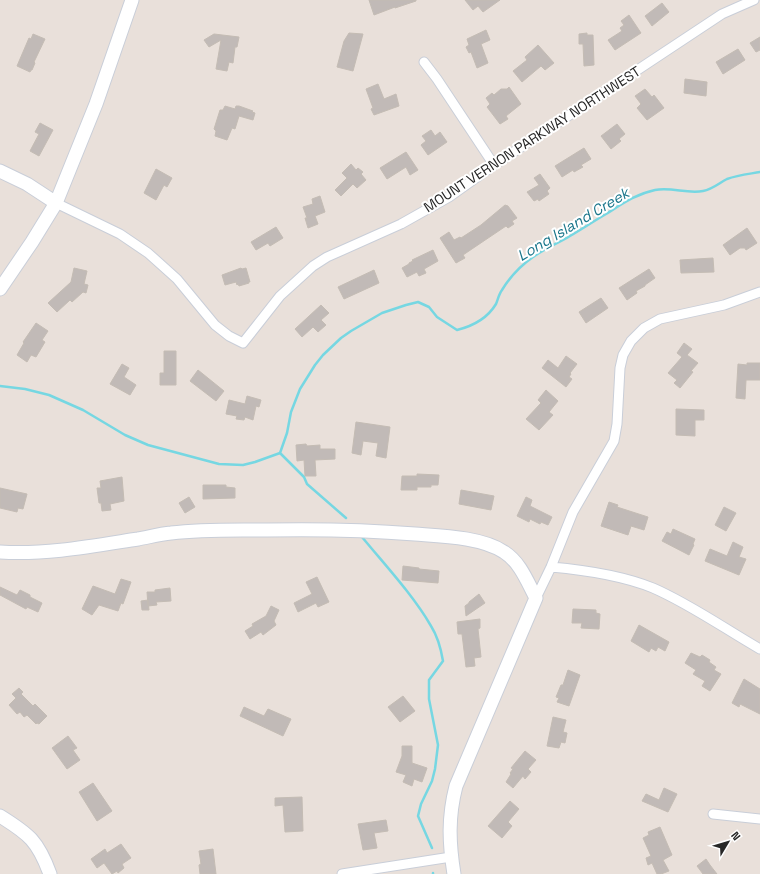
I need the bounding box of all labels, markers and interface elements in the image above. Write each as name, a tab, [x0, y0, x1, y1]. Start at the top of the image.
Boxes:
street label: MOUNT VERNON PARKWAY NORTHWEST	[420, 62, 644, 216]
water label: Long Island Creek	[513, 182, 634, 265]
north arrow	[708, 822, 748, 862]
text: N	[728, 829, 744, 843]

